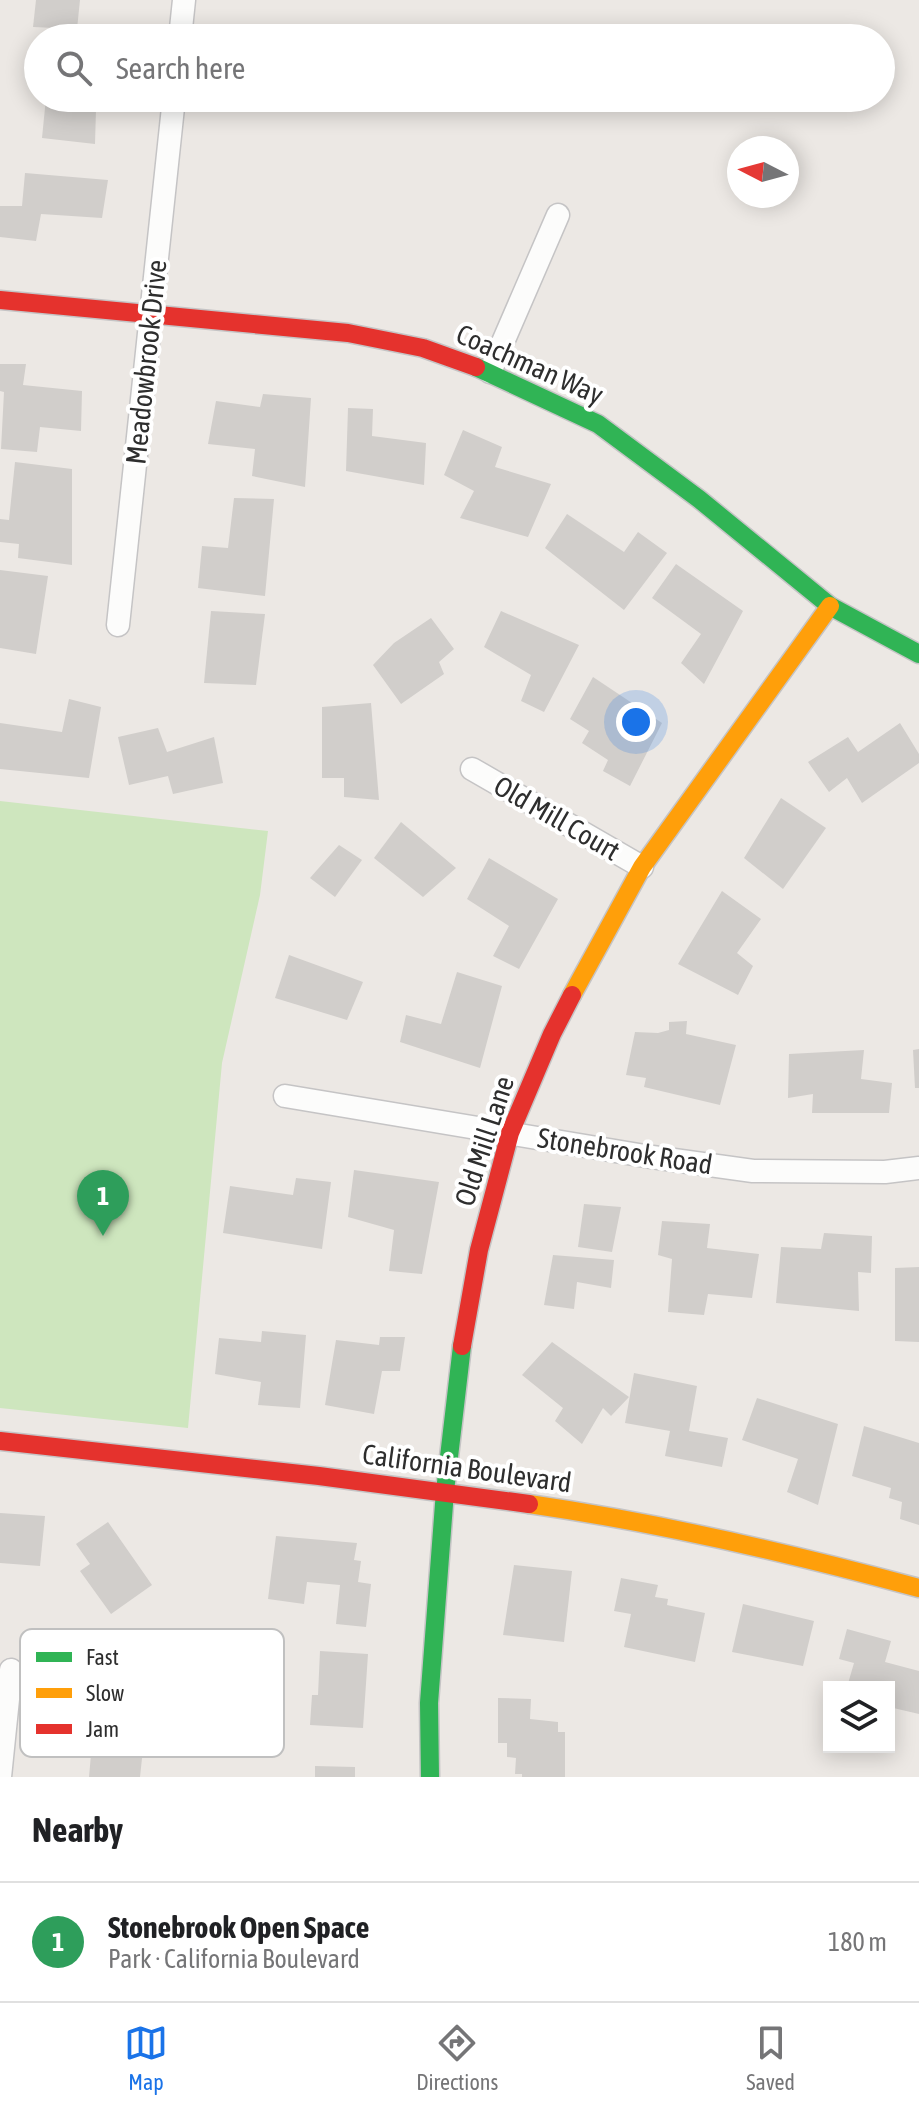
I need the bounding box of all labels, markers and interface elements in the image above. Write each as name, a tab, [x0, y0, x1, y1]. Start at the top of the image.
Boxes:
search box	[24, 24, 895, 112]
icon: search	[52, 46, 96, 90]
text: Search here	[116, 51, 245, 85]
north arrow	[727, 136, 799, 208]
street label: Meadowbrook Drive	[119, 258, 173, 466]
street label: Coachman Way	[452, 317, 608, 411]
your location	[616, 702, 656, 742]
street label: Old Mill Court	[488, 769, 626, 867]
street label: Old Mill Lane	[448, 1072, 520, 1210]
street label: Stonebrook Road	[535, 1121, 715, 1181]
pin: 1	[77, 1170, 129, 1236]
street label: California Boulevard	[360, 1437, 574, 1499]
legend	[20, 1629, 284, 1757]
text: Fast	[86, 1644, 119, 1670]
text: Slow	[86, 1680, 124, 1706]
map controls	[823, 1681, 895, 1753]
button: layers	[823, 1681, 895, 1753]
text: Jam	[86, 1716, 119, 1742]
text: Nearby	[32, 1810, 123, 1849]
text: Stonebrook Open Space	[108, 1910, 369, 1944]
text: 1	[52, 1927, 64, 1957]
text: 180 m	[828, 1927, 887, 1957]
text: Park · California Boulevard	[108, 1944, 360, 1974]
tab: Map	[124, 2021, 168, 2095]
tab: Directions	[416, 2021, 498, 2095]
tab: Saved	[746, 2021, 795, 2095]

